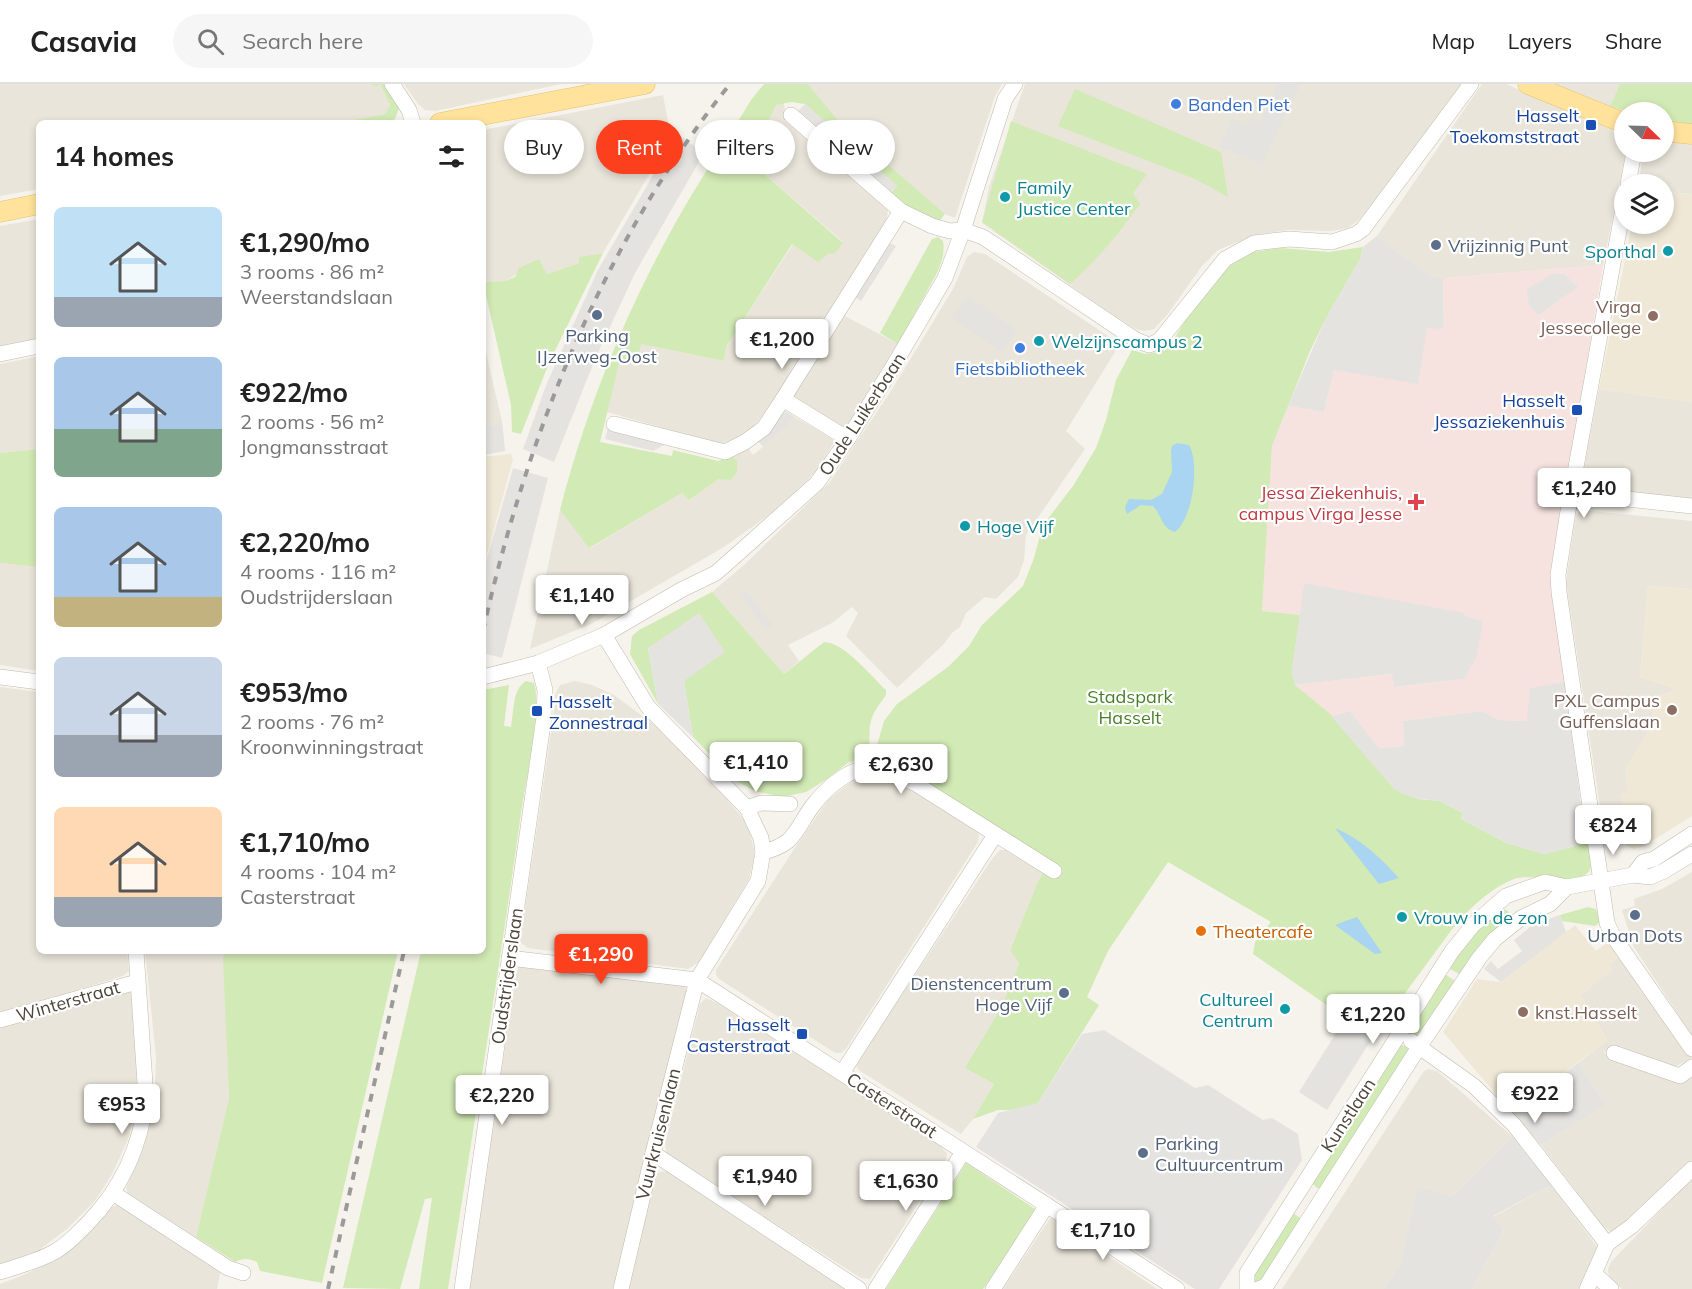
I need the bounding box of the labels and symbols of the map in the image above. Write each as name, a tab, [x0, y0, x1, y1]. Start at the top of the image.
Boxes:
place label: Banden Piet	[1188, 93, 1290, 116]
marker: Banden Piet	[1169, 97, 1183, 111]
north arrow	[1614, 102, 1674, 162]
place label: Hasselt Toekomststraat	[1450, 104, 1579, 148]
marker: Hasselt Toekomststraat	[1584, 118, 1598, 132]
place label: Family Justice Center	[1017, 176, 1131, 220]
marker: Family Justice Center	[998, 190, 1012, 204]
place label: Vrijzinnig Punt	[1448, 234, 1568, 257]
marker: Vrijzinnig Punt	[1429, 238, 1443, 252]
place label: Sporthal	[1585, 240, 1656, 263]
marker: Sporthal	[1661, 244, 1675, 258]
place label: Virga Jessecollege	[1540, 295, 1641, 339]
marker: Parking IJzerweg-Oost	[590, 308, 604, 322]
marker: Virga Jessecollege	[1646, 309, 1660, 323]
pin: €1,200	[733, 319, 831, 370]
place label: Parking IJzerweg-Oost	[537, 324, 657, 368]
place label: Welzijnscampus 2	[1051, 330, 1202, 353]
marker: Welzijnscampus 2	[1032, 334, 1046, 348]
marker: Fietsbibliotheek	[1013, 341, 1027, 355]
street label: Oude Luikerbaan	[814, 348, 910, 480]
place label: Fietsbibliotheek	[955, 357, 1086, 380]
place label: Hasselt Jessaziekenhuis	[1434, 389, 1565, 433]
marker: Hasselt Jessaziekenhuis	[1570, 403, 1584, 417]
pin: €1,240	[1535, 468, 1633, 519]
place label: Jessa Ziekenhuis, campus Virga Jesse	[1239, 481, 1402, 525]
marker: Jessa Ziekenhuis, campus Virga Jesse	[1407, 493, 1425, 511]
place label: Hoge Vijf	[977, 515, 1055, 538]
marker: Hoge Vijf	[958, 519, 972, 533]
pin: €1,140	[533, 575, 631, 626]
park label: Stadspark Hasselt	[1087, 685, 1173, 729]
place label: PXL Campus Guffenslaan	[1554, 689, 1660, 733]
place label: Hasselt Zonnestraal	[549, 690, 648, 734]
marker: PXL Campus Guffenslaan	[1665, 703, 1679, 717]
marker: Hasselt Zonnestraal	[530, 704, 544, 718]
pin: €1,410	[707, 742, 805, 793]
pin: €2,630	[852, 744, 950, 795]
pin: €824	[1577, 805, 1649, 856]
street label: Oudstrijderslaan	[486, 906, 528, 1046]
place label: Vrouw in de zon	[1414, 906, 1548, 929]
marker: Urban Dots	[1628, 908, 1642, 922]
marker: Vrouw in de zon	[1395, 910, 1409, 924]
place label: Theatercafe	[1213, 920, 1313, 943]
marker: Theatercafe	[1194, 924, 1208, 938]
place label: Urban Dots	[1587, 924, 1683, 947]
pin: €1,290	[552, 934, 650, 985]
place label: Dienstencentrum Hoge Vijf	[910, 972, 1053, 1016]
street label: Winterstraat	[14, 975, 122, 1027]
marker: Dienstencentrum Hoge Vijf	[1057, 986, 1071, 1000]
place label: Cultureel Centrum	[1199, 988, 1273, 1032]
pin: €1,220	[1324, 994, 1422, 1045]
place label: knst.Hasselt	[1535, 1001, 1637, 1024]
marker: Cultureel Centrum	[1278, 1002, 1292, 1016]
marker: knst.Hasselt	[1516, 1005, 1530, 1019]
place label: Hasselt Casterstraat	[686, 1013, 790, 1057]
marker: Hasselt Casterstraat	[795, 1027, 809, 1041]
street label: Vuurkruisenlaan	[630, 1066, 686, 1202]
street label: Casterstraat	[842, 1067, 942, 1143]
pin: €922	[1499, 1073, 1571, 1124]
street label: Kunstlaan	[1316, 1074, 1380, 1156]
pin: €2,220	[453, 1075, 551, 1126]
pin: €953	[86, 1084, 158, 1135]
place label: Parking Cultuurcentrum	[1155, 1132, 1283, 1176]
marker: Parking Cultuurcentrum	[1136, 1146, 1150, 1160]
pin: €1,940	[716, 1156, 814, 1207]
pin: €1,630	[857, 1161, 955, 1212]
pin: €1,710	[1054, 1210, 1152, 1261]

